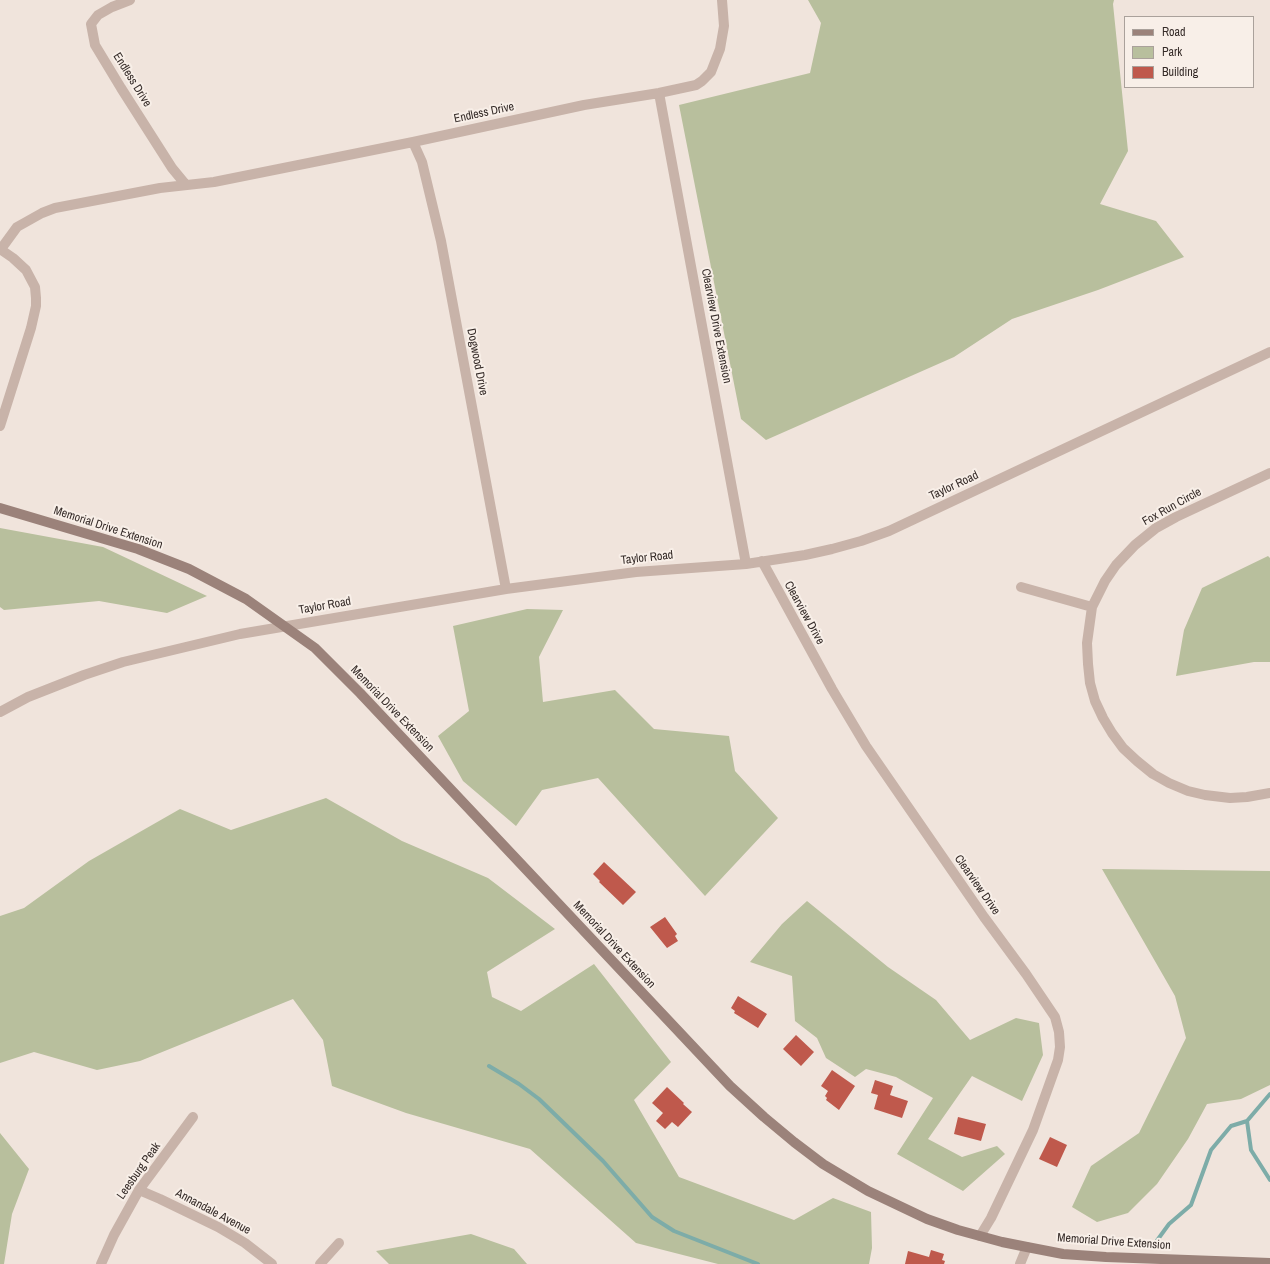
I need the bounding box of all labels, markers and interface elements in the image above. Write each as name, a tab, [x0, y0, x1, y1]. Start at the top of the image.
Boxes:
legend	[1124, 16, 1254, 88]
text: Road	[1162, 24, 1186, 40]
text: Park	[1162, 44, 1182, 60]
street label: Endless Drive	[110, 50, 154, 110]
text: Building	[1162, 64, 1198, 80]
street label: Endless Drive	[453, 100, 515, 126]
street label: Clearview Drive Extension	[698, 267, 734, 385]
street label: Dogwood Drive	[463, 327, 491, 397]
street label: Taylor Road	[927, 468, 981, 504]
street label: Fox Run Circle	[1140, 485, 1204, 529]
street label: Memorial Drive Extension	[52, 504, 164, 552]
street label: Taylor Road	[620, 548, 674, 568]
street label: Clearview Drive	[781, 579, 827, 647]
street label: Taylor Road	[298, 594, 352, 618]
street label: Memorial Drive Extension	[347, 663, 437, 755]
street label: Clearview Drive	[951, 852, 1003, 918]
street label: Memorial Drive Extension	[570, 898, 658, 992]
street label: Leesburg Peak	[114, 1140, 164, 1202]
street label: Annandale Avenue	[173, 1186, 253, 1238]
street label: Memorial Drive Extension	[1057, 1231, 1171, 1253]

